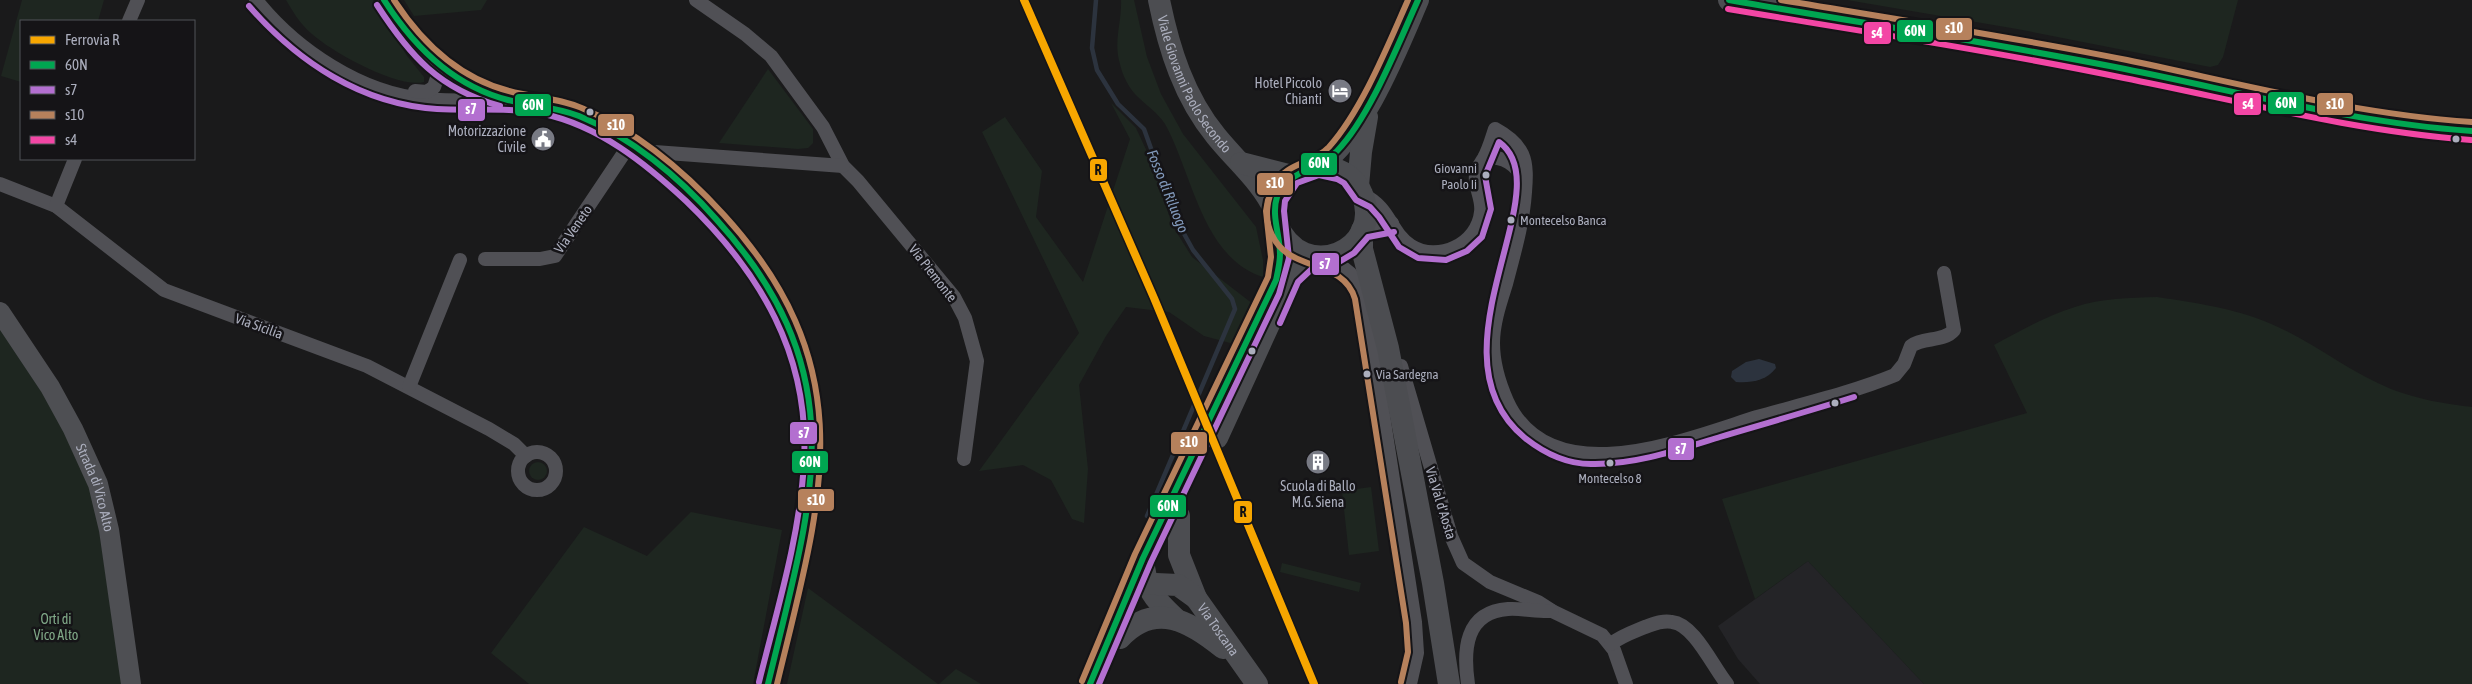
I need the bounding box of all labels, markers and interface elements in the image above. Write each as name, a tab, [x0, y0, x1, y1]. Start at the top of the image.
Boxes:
street label: Viale Giovanni Paolo Secondo	[1155, 14, 1235, 156]
line badge: s10	[1935, 17, 1973, 41]
line badge: 60N	[1896, 19, 1934, 43]
legend	[20, 20, 195, 160]
text: s10	[1945, 20, 1963, 36]
line badge: s4	[1863, 21, 1892, 45]
text: 60N	[1904, 23, 1926, 39]
text: s4	[1871, 25, 1883, 41]
text: Ferrovia R	[65, 31, 120, 48]
text: 60N	[65, 56, 88, 73]
place label: Hotel Piccolo Chianti	[1255, 75, 1322, 107]
hotel icon: Hotel Piccolo Chianti	[1327, 78, 1353, 104]
text: s7	[65, 81, 77, 98]
line badge: 60N	[2267, 91, 2305, 115]
line badge: s4	[2233, 92, 2262, 116]
line badge: s10	[2316, 92, 2354, 116]
line badge: 60N	[514, 93, 552, 117]
text: 60N	[2275, 95, 2297, 111]
text: s4	[2242, 96, 2254, 112]
text: s10	[2326, 96, 2344, 112]
text: 60N	[522, 97, 544, 113]
line badge: s7	[457, 98, 486, 122]
text: s7	[465, 101, 477, 117]
text: s10	[65, 106, 84, 123]
unlabelled marker	[585, 107, 595, 117]
line badge: s10	[597, 113, 635, 137]
text: s10	[607, 117, 625, 133]
place label: Motorizzazione Civile	[448, 123, 526, 155]
public building icon: Motorizzazione Civile	[530, 126, 556, 152]
text: s4	[65, 131, 77, 148]
unlabelled marker	[2451, 134, 2461, 144]
water label: Fosso di Riluogo	[1144, 147, 1192, 235]
line badge: 60N	[1300, 152, 1338, 176]
text: 60N	[1308, 155, 1330, 171]
line badge: R	[1089, 158, 1108, 182]
place label: Giovanni Paolo Ii	[1434, 161, 1477, 192]
text: R	[1095, 162, 1102, 178]
marker: Giovanni Paolo Ii	[1481, 170, 1491, 180]
line badge: s10	[1256, 172, 1294, 196]
text: s10	[1266, 175, 1284, 191]
street label: Via Veneto	[551, 202, 595, 256]
place label: Montecelso Banca	[1520, 213, 1607, 228]
marker: Montecelso Banca	[1506, 215, 1516, 225]
street label: Via Piemonte	[906, 241, 960, 305]
line badge: s7	[1311, 252, 1340, 276]
text: s7	[1319, 256, 1331, 272]
street label: Via Sicilia	[233, 310, 285, 342]
unlabelled marker	[1247, 346, 1257, 356]
place label: Via Sardegna	[1376, 367, 1439, 382]
marker: Via Sardegna	[1362, 369, 1372, 379]
unlabelled marker	[1830, 398, 1840, 408]
line badge: s7	[789, 421, 818, 445]
text: s7	[798, 425, 810, 441]
line badge: s10	[1170, 431, 1208, 455]
text: s10	[1180, 434, 1198, 450]
line badge: s7	[1667, 437, 1695, 461]
street label: Strada di Vico Alto	[73, 441, 117, 533]
text: s7	[1675, 441, 1687, 457]
building icon: Scuola di Ballo M.G. Siena	[1305, 449, 1331, 475]
line badge: 60N	[791, 450, 829, 474]
text: 60N	[799, 454, 821, 470]
marker: Montecelso 8	[1605, 458, 1615, 468]
street label: Via Val d'Aosta	[1422, 465, 1460, 541]
place label: Montecelso 8	[1578, 471, 1642, 486]
place label: Scuola di Ballo M.G. Siena	[1280, 478, 1356, 510]
line badge: s10	[797, 488, 835, 512]
text: s10	[807, 492, 825, 508]
line badge: 60N	[1149, 494, 1187, 518]
text: 60N	[1157, 498, 1179, 514]
line badge: R	[1233, 500, 1253, 524]
text: R	[1240, 504, 1247, 520]
street label: Via Toscana	[1194, 600, 1242, 659]
park label: Orti di Vico Alto	[34, 611, 78, 643]

